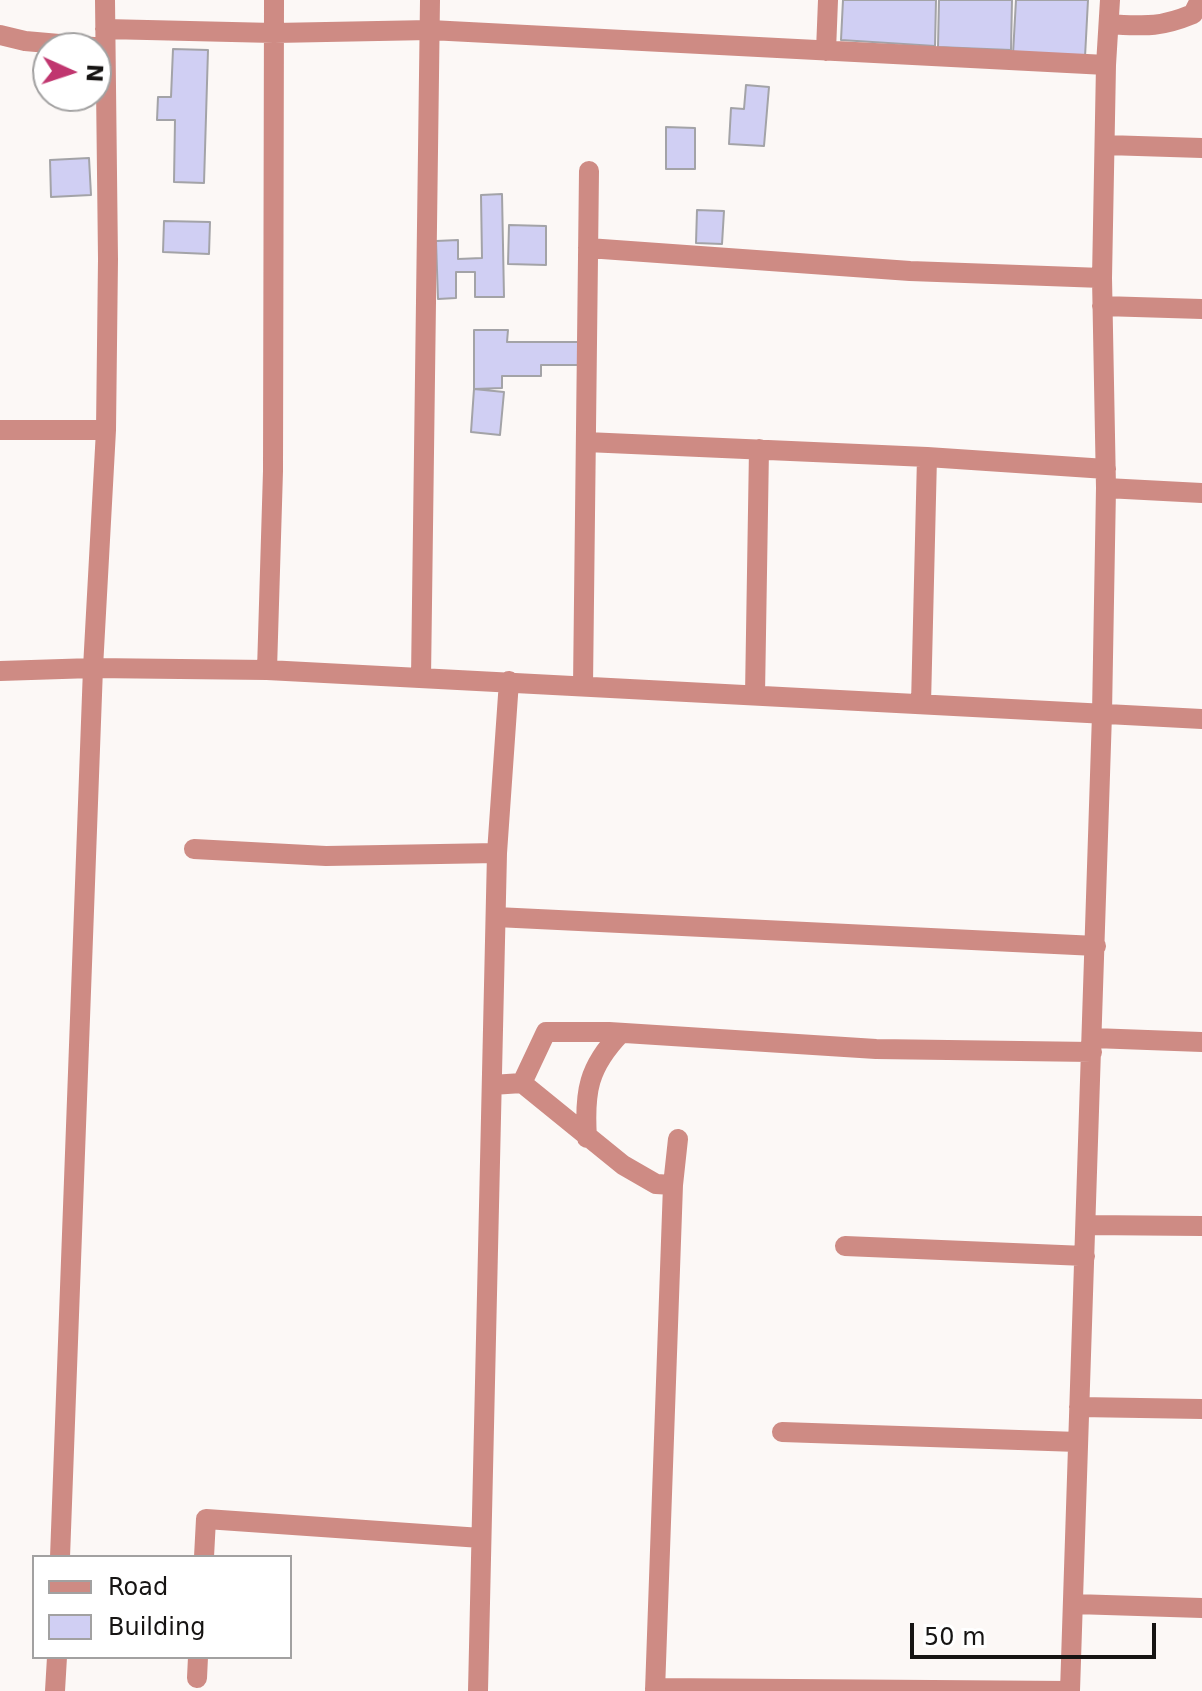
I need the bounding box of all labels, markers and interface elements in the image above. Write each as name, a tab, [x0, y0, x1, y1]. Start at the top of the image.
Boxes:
north arrow	[32, 32, 112, 112]
text: N	[82, 63, 107, 83]
legend	[32, 1555, 292, 1659]
text: Road	[108, 1573, 168, 1601]
scale bar	[914, 1607, 1160, 1657]
text: Building	[108, 1613, 205, 1641]
text: 50 m	[924, 1623, 986, 1651]

